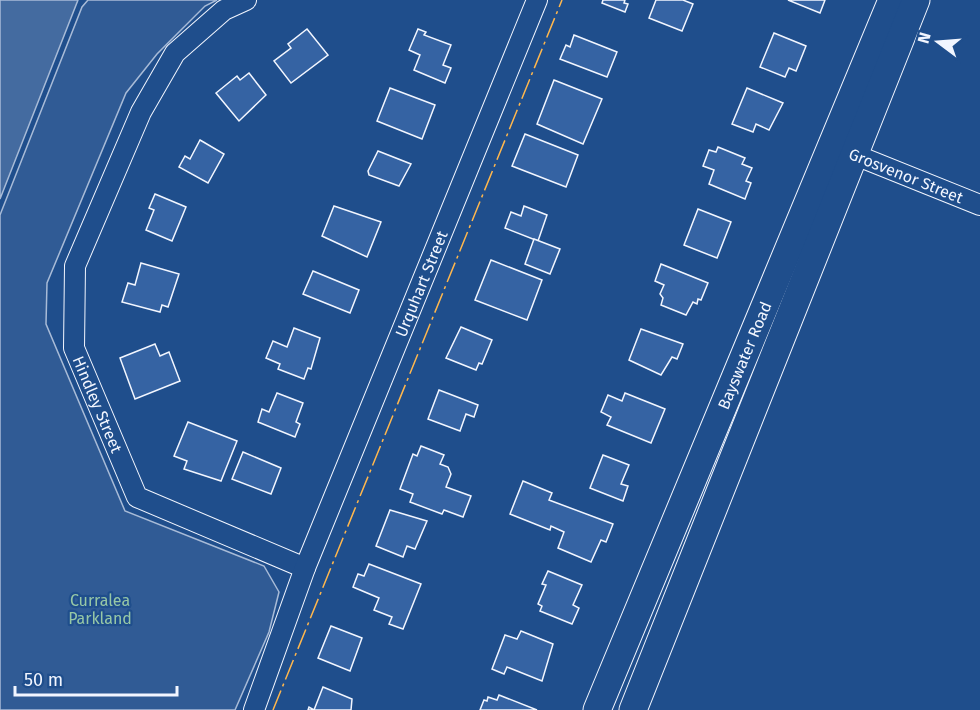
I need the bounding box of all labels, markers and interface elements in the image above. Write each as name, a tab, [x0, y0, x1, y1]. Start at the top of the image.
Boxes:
north arrow	[908, 12, 968, 72]
text: N	[913, 30, 935, 46]
street label: Grosvenor Street	[846, 144, 966, 207]
street label: Urquhart Street	[391, 228, 451, 340]
street label: Bayswater Road	[714, 299, 775, 412]
street label: Hindley Street	[69, 353, 127, 456]
park label: Curralea Parkland	[68, 591, 132, 628]
scale bar	[15, 659, 177, 697]
text: 50 m	[24, 669, 63, 691]

